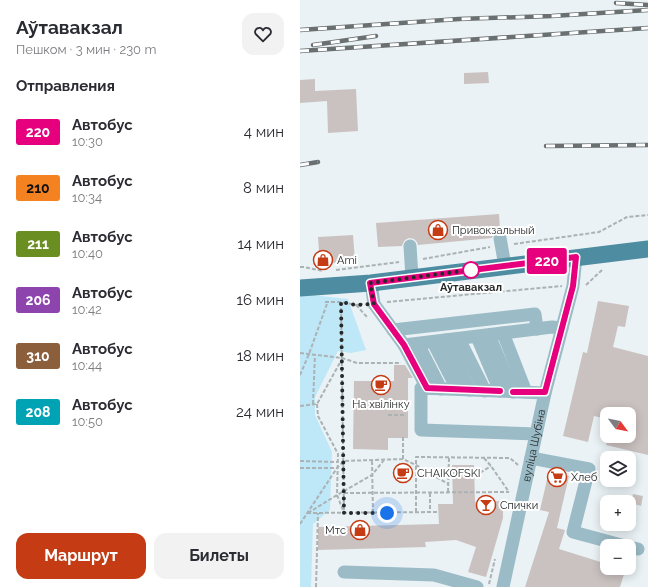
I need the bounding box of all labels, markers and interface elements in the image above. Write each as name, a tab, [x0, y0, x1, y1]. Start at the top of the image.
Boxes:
button: heart	[242, 13, 284, 55]
text: Аўтавакзал	[16, 16, 123, 38]
text: Пешком · 3 мин · 230 m	[16, 42, 156, 57]
text: Отправления	[16, 77, 115, 95]
text: Автобус	[72, 116, 133, 134]
text: 4 мин	[244, 123, 284, 141]
text: 220	[26, 124, 50, 140]
text: 10:30	[72, 134, 103, 149]
text: Автобус	[72, 172, 133, 190]
text: 8 мин	[243, 179, 284, 197]
text: 210	[26, 180, 50, 196]
text: 10:34	[72, 190, 102, 205]
shop icon: Привокзальный	[427, 219, 449, 241]
place label: Привокзальный	[452, 224, 534, 237]
text: Автобус	[72, 228, 133, 246]
text: 14 мин	[237, 235, 284, 253]
text: 211	[27, 236, 49, 252]
text: 10:40	[72, 246, 103, 261]
line badge: 220	[524, 248, 570, 274]
shop icon: Ami	[312, 249, 334, 271]
text: 220	[535, 253, 559, 269]
place label: Ami	[337, 254, 357, 267]
marker: Аўтавакзал	[462, 261, 480, 279]
place label: Аўтавакзал	[440, 281, 502, 294]
text: Автобус	[72, 284, 133, 302]
text: 16 мин	[237, 291, 284, 309]
text: 206	[26, 292, 51, 308]
text: 10:42	[72, 302, 102, 317]
text: Автобус	[72, 340, 133, 358]
text: 18 мин	[237, 347, 284, 365]
text: 310	[26, 348, 50, 364]
text: 10:44	[72, 358, 102, 373]
cafe icon: На хвілінку	[370, 374, 392, 396]
text: Автобус	[72, 396, 133, 414]
place label: На хвілінку	[352, 398, 410, 411]
text: 24 мин	[236, 403, 284, 421]
text: 208	[26, 404, 50, 420]
north arrow	[600, 407, 636, 443]
map controls	[600, 407, 636, 575]
street label: вуліца Шубіна	[520, 408, 548, 483]
text: 10:50	[72, 414, 103, 429]
button: layers	[600, 451, 636, 487]
cafe icon: CHAIKOFSKI	[392, 462, 414, 484]
supermarket icon: Хлеб	[546, 466, 568, 488]
place label: CHAIKOFSKI	[417, 467, 481, 480]
place label: Хлеб	[571, 471, 598, 484]
bar icon: Спички	[475, 494, 497, 516]
button: +	[600, 495, 636, 531]
place label: Спички	[500, 499, 538, 512]
your location	[377, 503, 397, 523]
shop icon: Мтс	[349, 519, 371, 541]
place label: Мтс	[325, 524, 346, 537]
button: Маршрут	[16, 533, 146, 579]
button: Билеты	[154, 533, 284, 579]
button: −	[600, 539, 636, 575]

